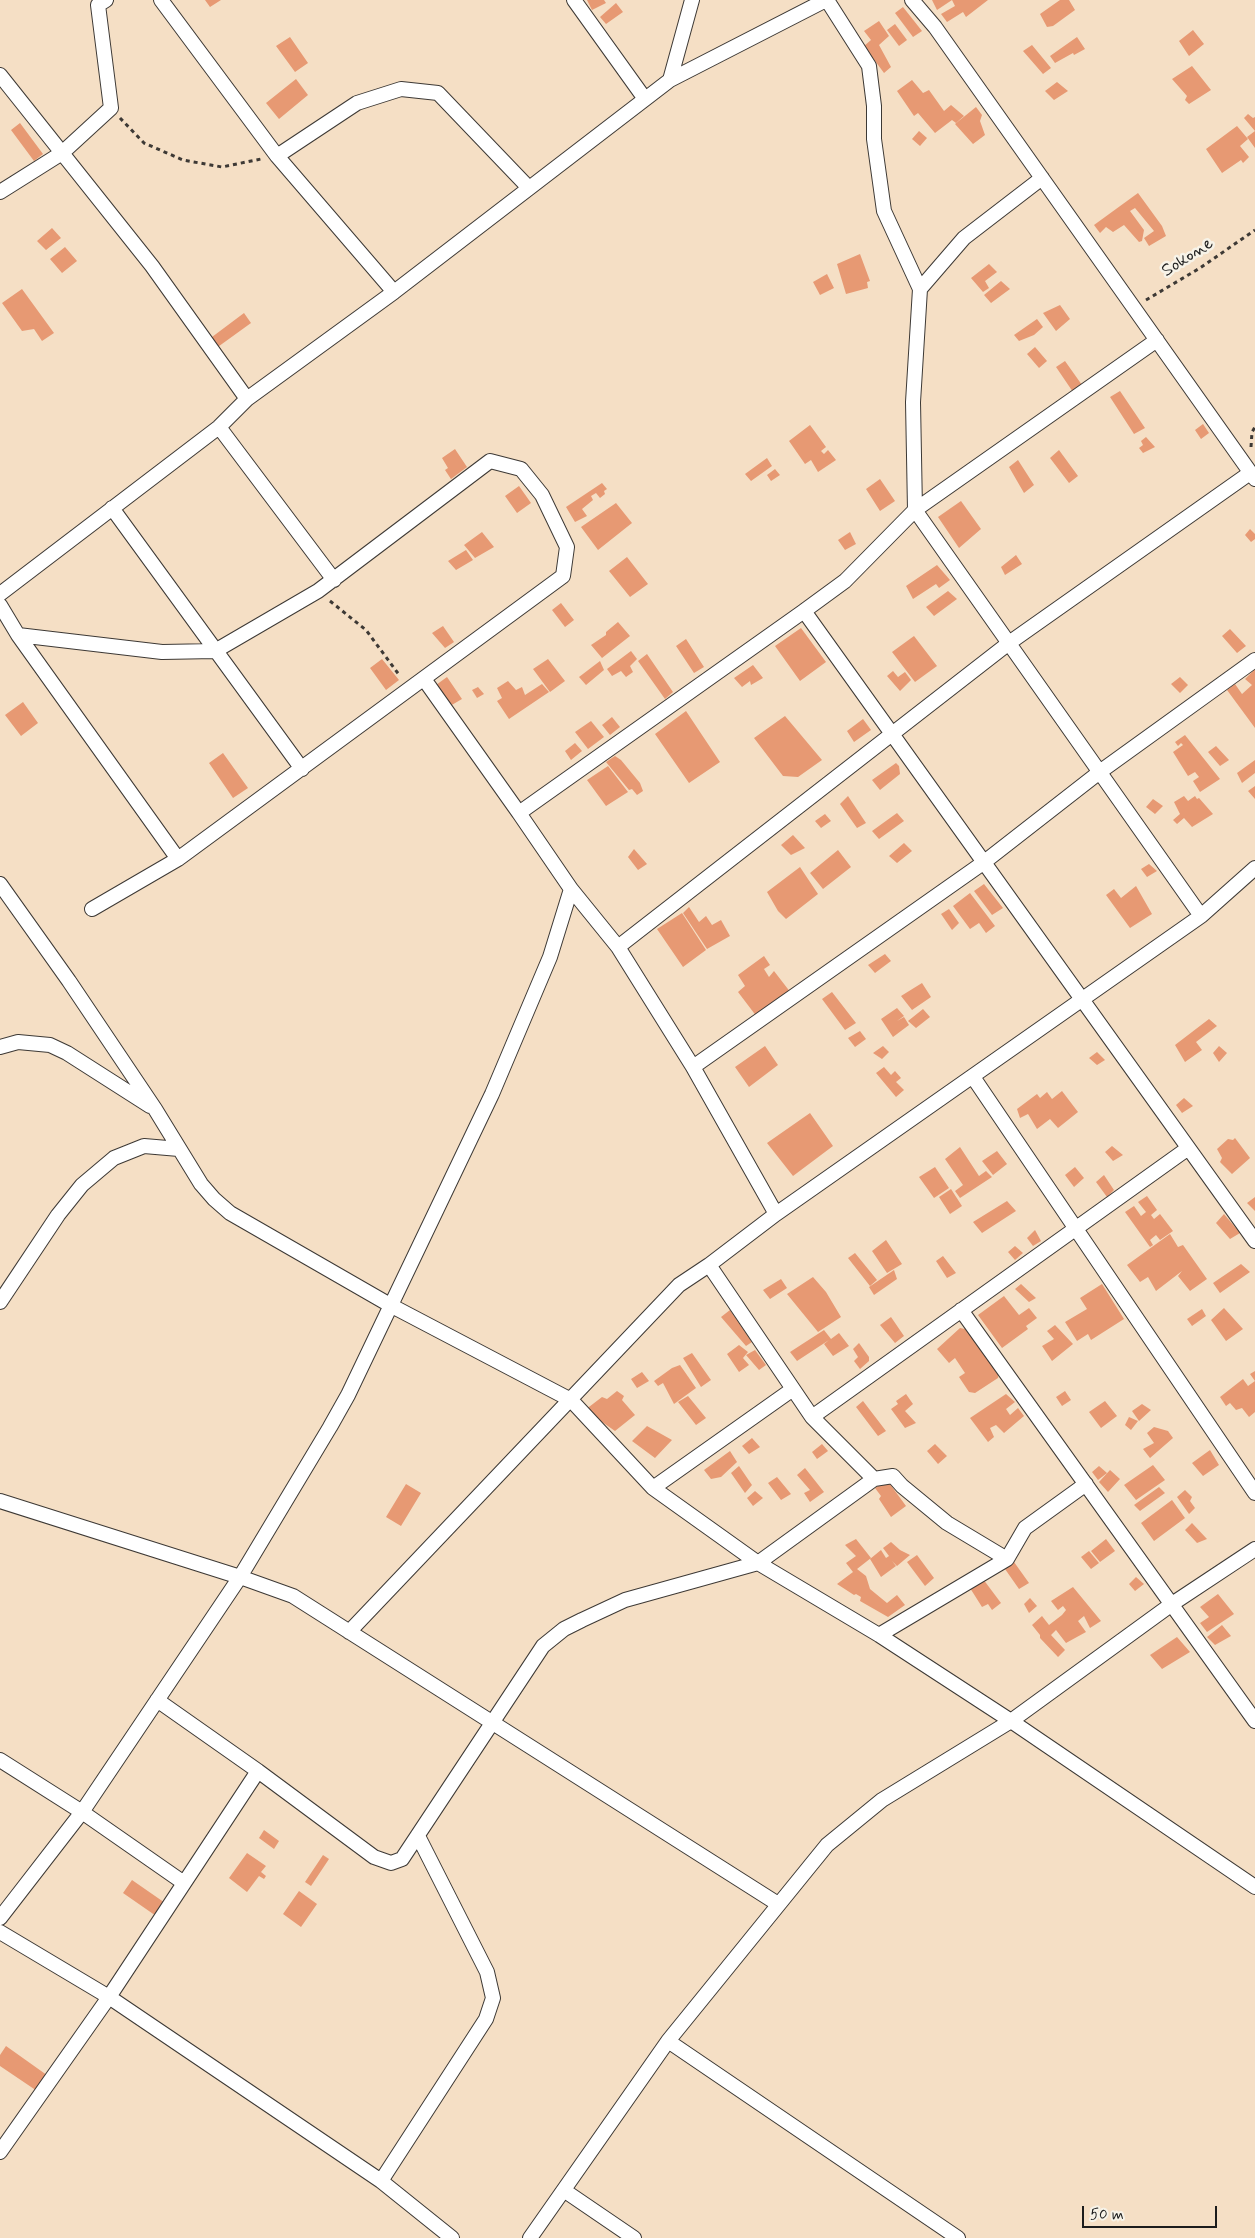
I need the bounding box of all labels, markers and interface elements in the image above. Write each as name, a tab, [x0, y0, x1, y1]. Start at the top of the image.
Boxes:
street label: Sokone	[1158, 233, 1218, 283]
scale bar	[1085, 2196, 1220, 2228]
text: 50 m	[1090, 2205, 1124, 2225]

